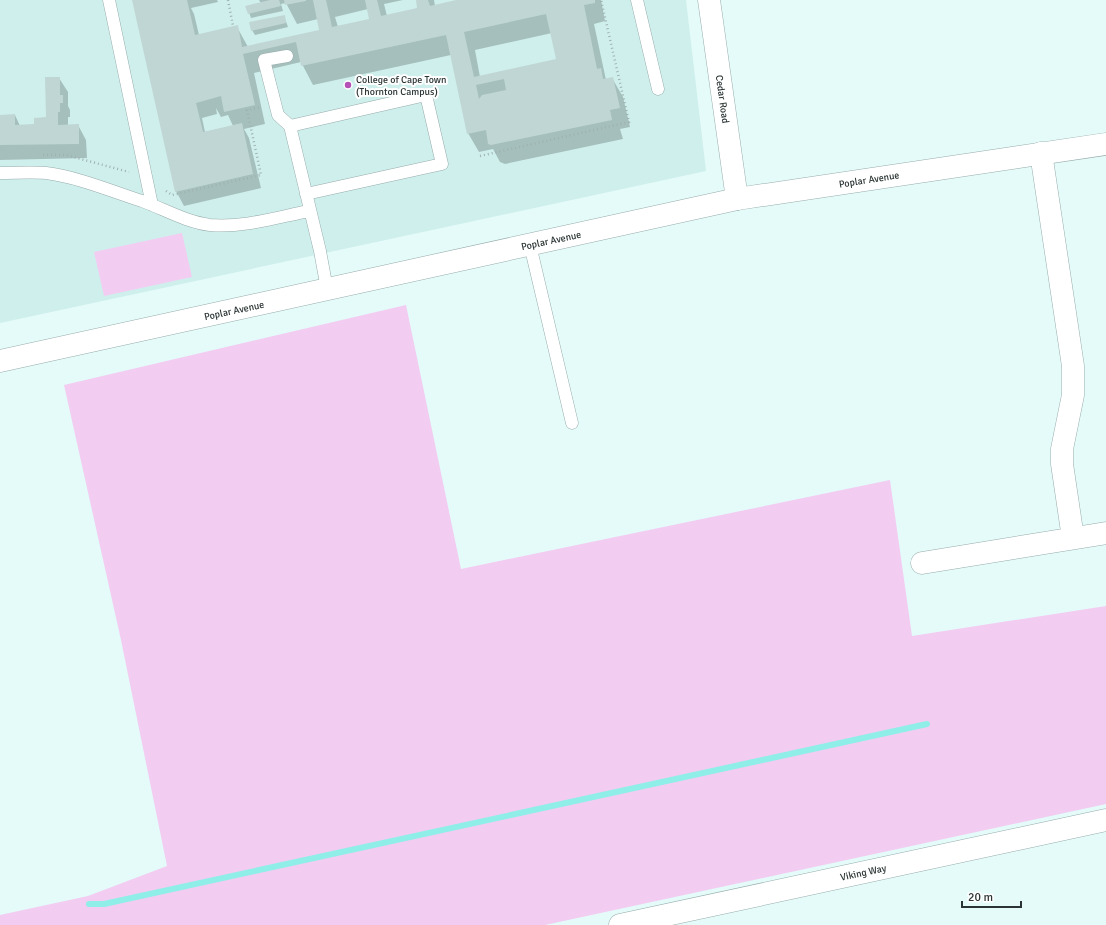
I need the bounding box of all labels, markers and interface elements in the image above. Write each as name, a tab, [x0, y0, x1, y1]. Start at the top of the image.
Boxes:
place label: College of Cape Town (Thornton Campus)	[356, 74, 446, 98]
street label: Cedar Road	[713, 74, 731, 124]
marker: College of Cape Town (Thornton Campus)	[343, 80, 353, 90]
street label: Poplar Avenue	[838, 169, 900, 191]
street label: Poplar Avenue	[520, 229, 582, 253]
street label: Poplar Avenue	[203, 299, 265, 323]
street label: Viking Way	[839, 862, 888, 884]
scale bar	[962, 883, 1021, 909]
text: 20 m	[968, 890, 993, 905]

